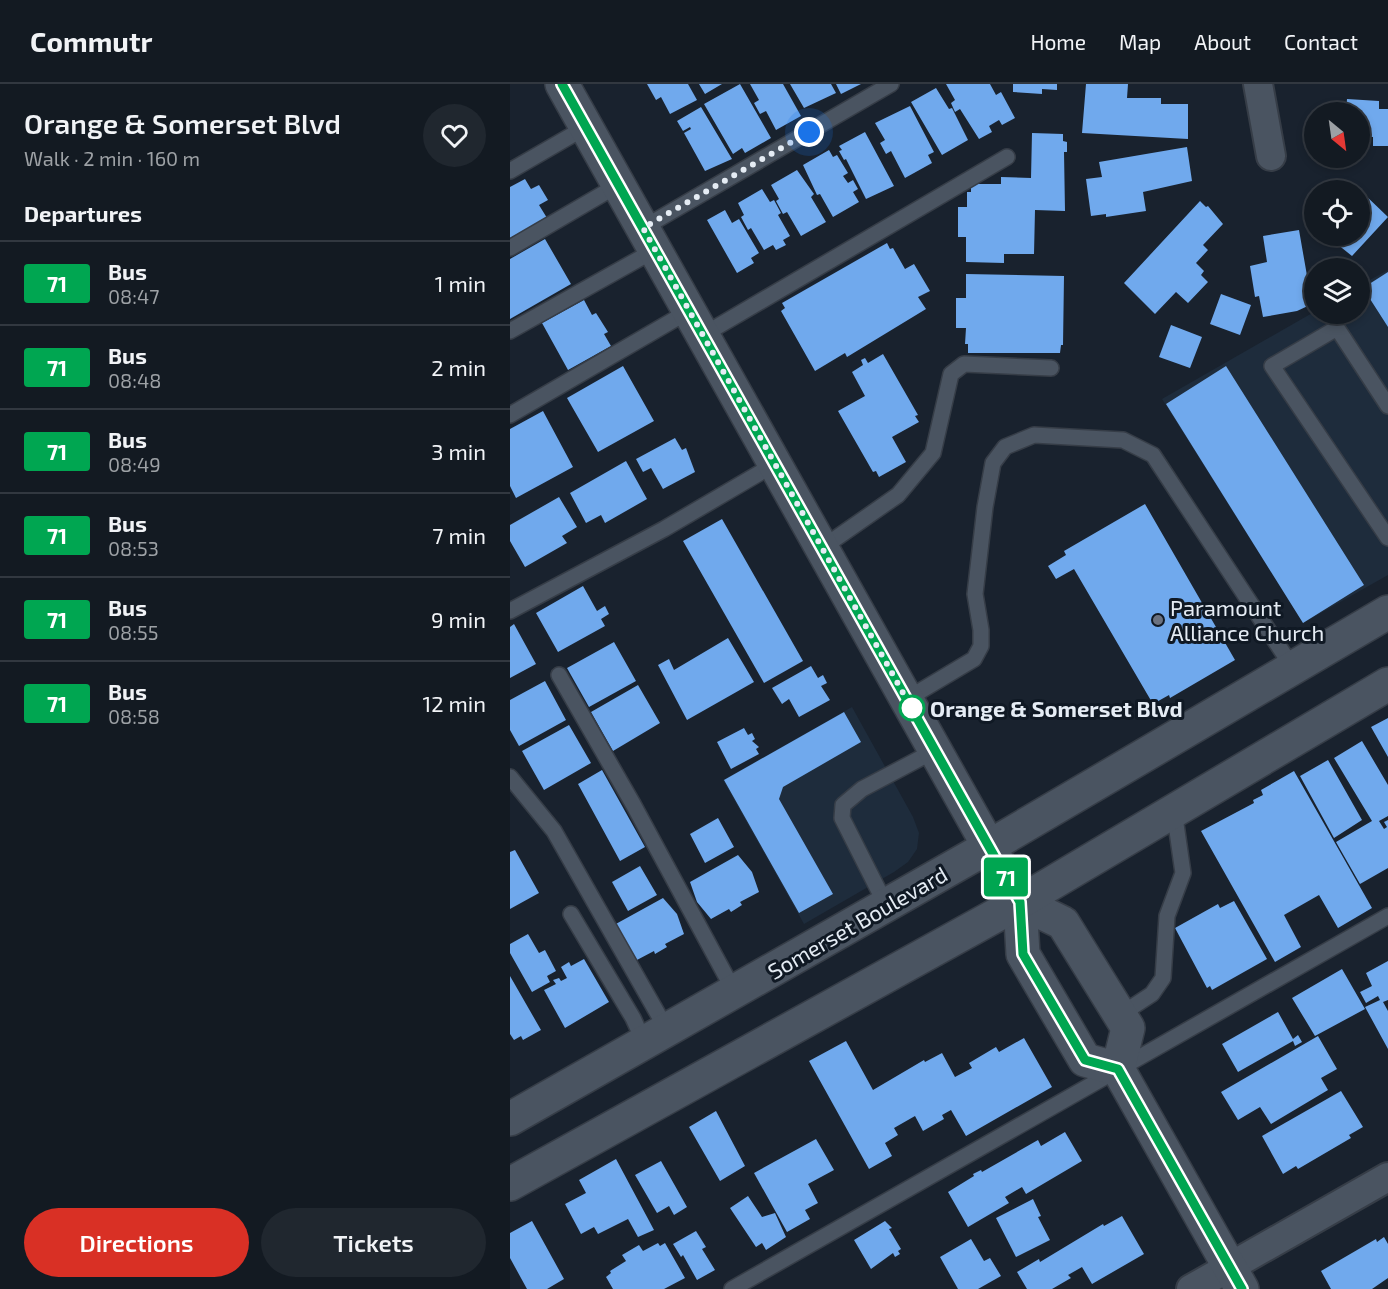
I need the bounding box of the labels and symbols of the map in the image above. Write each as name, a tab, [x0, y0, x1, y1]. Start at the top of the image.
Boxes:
north arrow	[1304, 102, 1370, 168]
your location	[794, 117, 824, 147]
place label: Paramount Alliance Church	[1170, 594, 1324, 645]
marker: Paramount Alliance Church	[1151, 613, 1165, 627]
marker: Orange & Somerset Blvd	[899, 695, 925, 721]
place label: Orange & Somerset Blvd	[930, 695, 1183, 721]
line badge: 71	[979, 858, 1033, 896]
street label: Somerset Boulevard	[763, 860, 951, 984]

